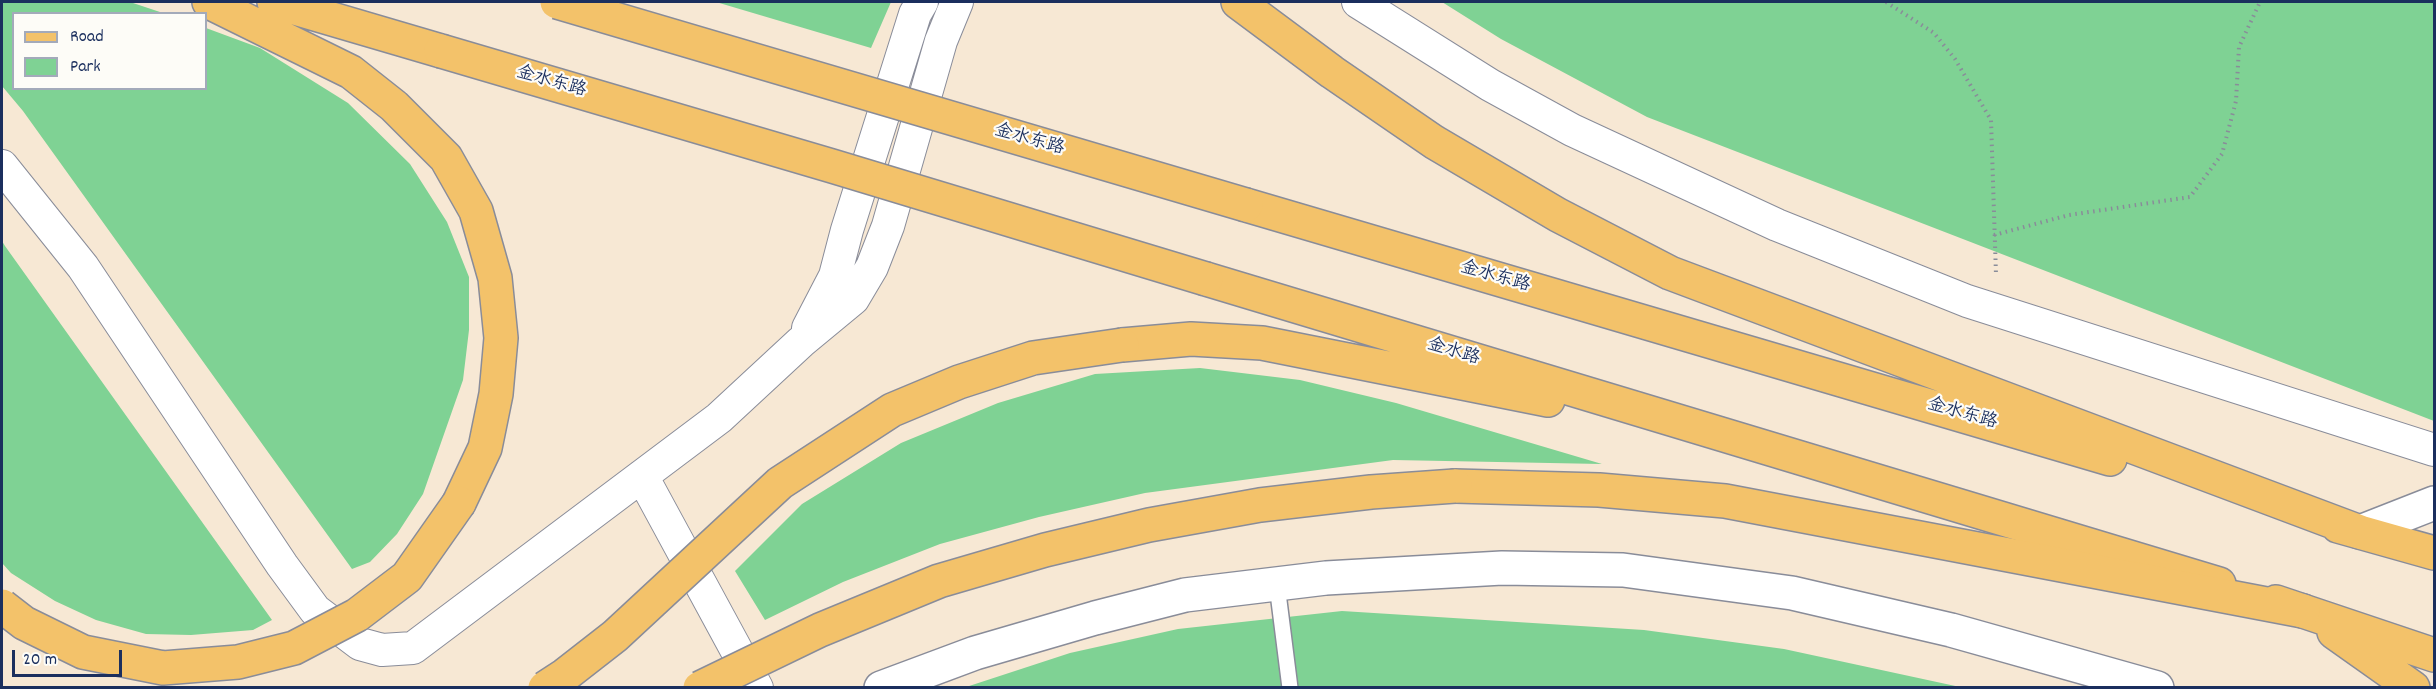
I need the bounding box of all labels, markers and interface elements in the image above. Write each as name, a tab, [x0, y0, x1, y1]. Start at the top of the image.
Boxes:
legend	[12, 12, 207, 90]
text: Road	[70, 25, 104, 50]
text: Park	[70, 55, 101, 80]
street label: 金水东路	[513, 63, 589, 103]
street label: 金水东路	[991, 121, 1067, 161]
street label: 金水东路	[1457, 258, 1533, 298]
street label: 金水路	[1424, 335, 1482, 371]
street label: 金水东路	[1924, 395, 2000, 435]
scale bar	[15, 638, 124, 676]
text: 20 m	[23, 648, 57, 673]

